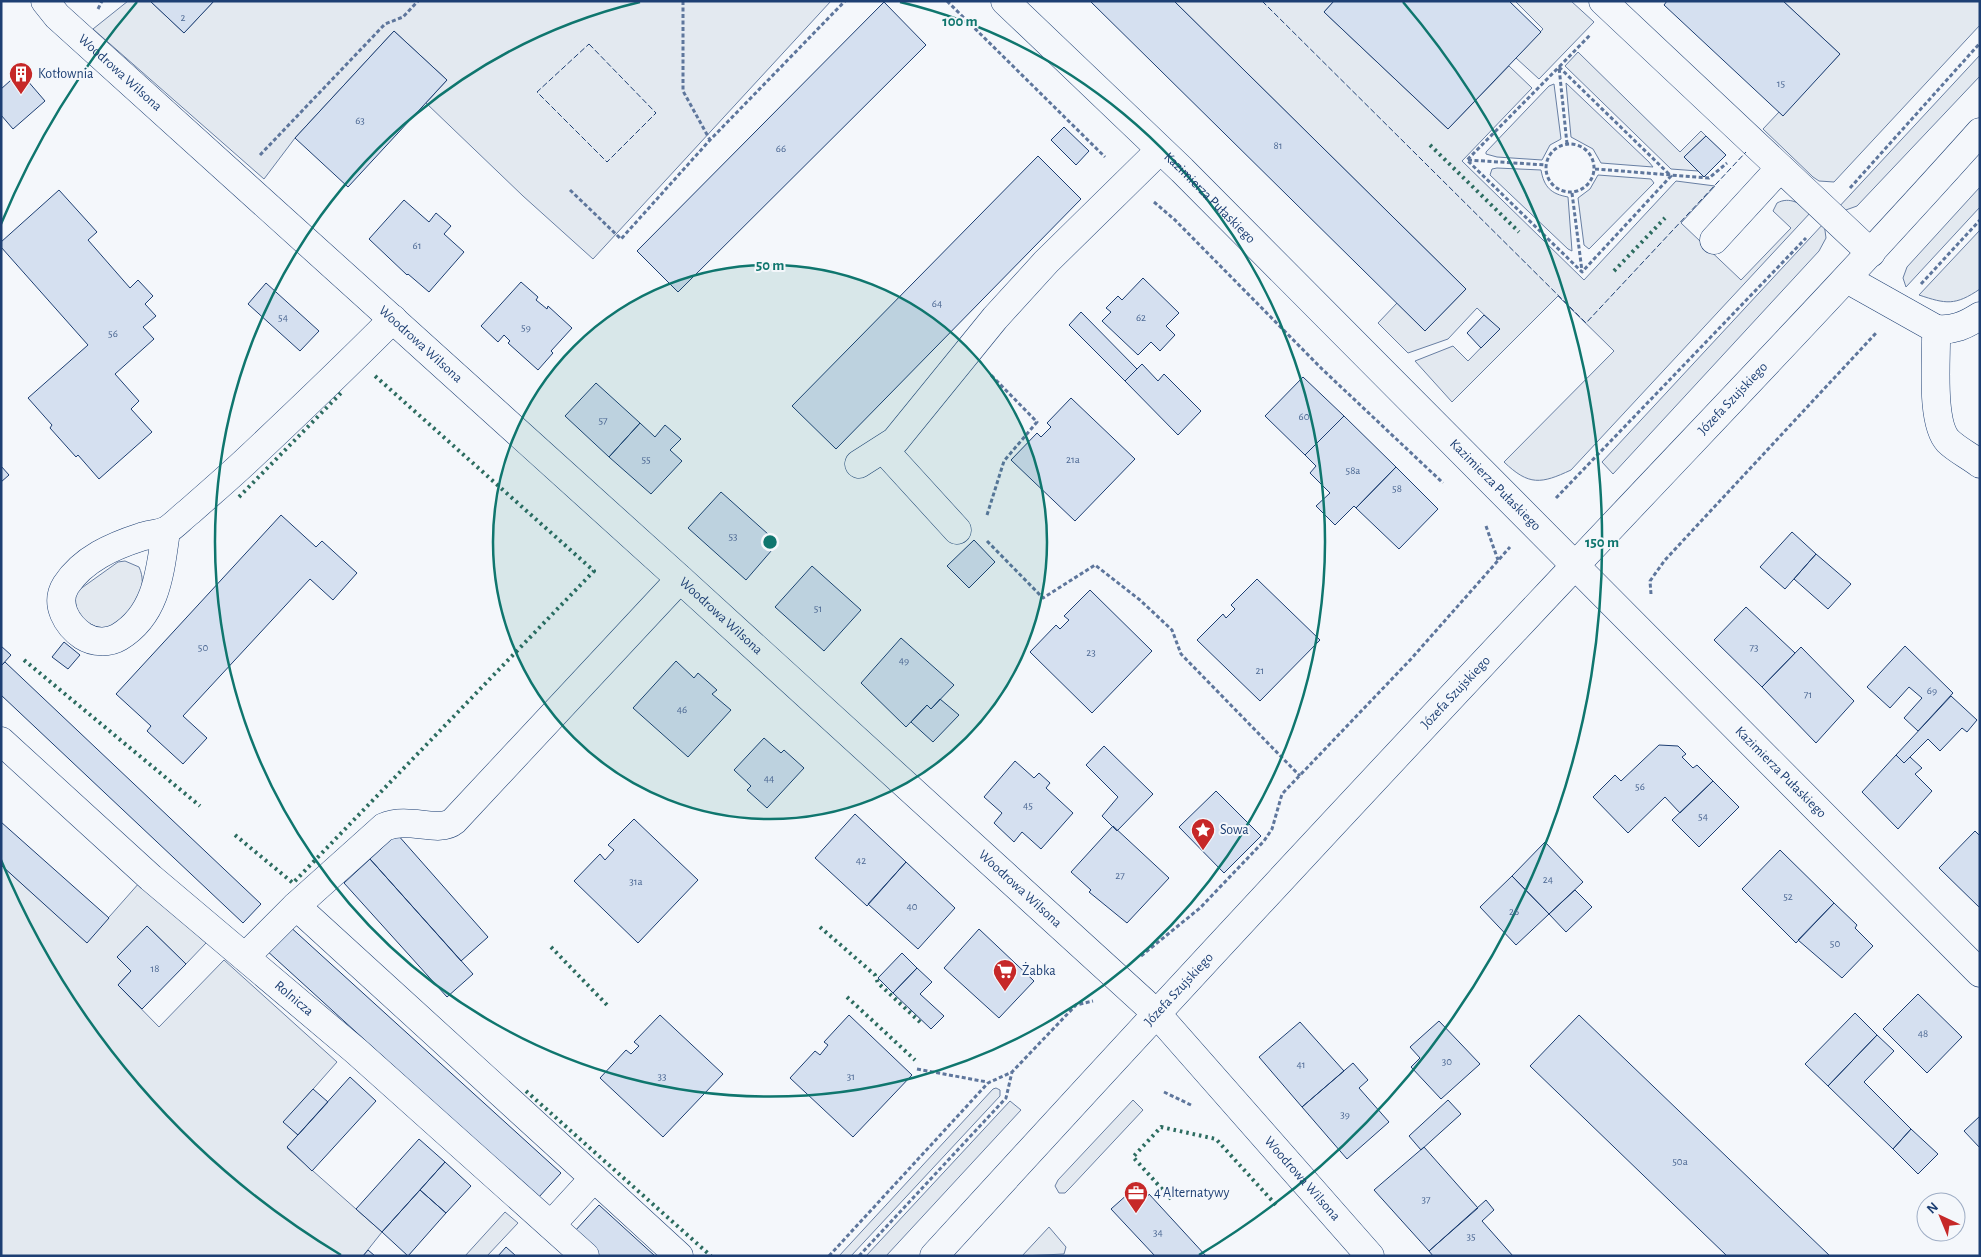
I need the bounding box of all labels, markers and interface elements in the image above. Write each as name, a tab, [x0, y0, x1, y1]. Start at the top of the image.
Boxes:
house number: 2	[180, 12, 186, 23]
text: 100 m	[942, 14, 978, 29]
street label: Woodrowa Wilsona	[75, 32, 165, 114]
building icon: Kotłownia	[8, 61, 34, 95]
place label: Kotłownia	[38, 67, 94, 81]
house number: 15	[1777, 78, 1786, 89]
house number: 63	[355, 115, 365, 126]
house number: 81	[1274, 140, 1283, 151]
house number: 66	[776, 143, 786, 154]
street label: Kazimierza Pułaskiego	[1161, 150, 1258, 246]
house number: 61	[413, 240, 421, 251]
text: 50 m	[756, 258, 784, 273]
house number: 64	[932, 298, 942, 309]
street label: Woodrowa Wilsona	[376, 303, 465, 386]
house number: 54	[278, 312, 288, 323]
house number: 62	[1136, 312, 1146, 323]
house number: 59	[521, 322, 531, 333]
house number: 56	[108, 328, 118, 339]
street label: Józefa Szujskiego	[1696, 360, 1770, 438]
house number: 60	[1299, 411, 1310, 422]
house number: 57	[598, 415, 608, 426]
street label: Kazimierza Pułaskiego	[1447, 437, 1543, 534]
house number: 55	[641, 454, 651, 465]
house number: 21a	[1066, 454, 1080, 465]
house number: 58a	[1346, 465, 1360, 476]
house number: 58	[1392, 483, 1402, 494]
house number: 53	[728, 531, 738, 542]
centre of rings	[761, 533, 779, 551]
text: 150 m	[1585, 535, 1619, 550]
street label: Woodrowa Wilsona	[676, 575, 765, 658]
house number: 51	[814, 603, 822, 614]
house number: 50	[198, 642, 208, 653]
house number: 73	[1749, 642, 1759, 653]
house number: 23	[1086, 647, 1096, 658]
street label: Józefa Szujskiego	[1419, 653, 1493, 731]
house number: 49	[899, 655, 909, 666]
house number: 21	[1256, 665, 1264, 676]
house number: 69	[1927, 685, 1937, 696]
house number: 71	[1804, 689, 1812, 700]
house number: 46	[677, 704, 687, 715]
street label: Kazimierza Pułaskiego	[1732, 724, 1829, 821]
house number: 44	[764, 773, 774, 784]
house number: 56	[1635, 781, 1645, 792]
house number: 45	[1023, 800, 1033, 811]
house number: 54	[1698, 811, 1708, 822]
place icon: Sowa	[1190, 817, 1216, 851]
place label: Sowa	[1220, 823, 1249, 837]
street label: Woodrowa Wilsona	[976, 848, 1065, 931]
house number: 42	[856, 855, 866, 866]
house number: 27	[1115, 870, 1125, 881]
house number: 24	[1543, 874, 1553, 885]
house number: 31a	[629, 876, 643, 887]
house number: 52	[1783, 891, 1793, 902]
house number: 40	[906, 901, 918, 912]
house number: 26	[1509, 906, 1519, 917]
house number: 50	[1830, 938, 1840, 949]
street label: Józefa Szujskiego	[1142, 950, 1216, 1029]
supermarket icon: Żabka	[992, 958, 1018, 992]
place label: Żabka	[1022, 961, 1056, 978]
house number: 18	[151, 963, 160, 974]
street label: Rolnicza	[272, 978, 316, 1019]
house number: 48	[1918, 1028, 1928, 1039]
house number: 30	[1442, 1056, 1452, 1067]
house number: 41	[1296, 1059, 1306, 1070]
house number: 33	[657, 1071, 667, 1082]
house number: 31	[847, 1071, 855, 1082]
house number: 39	[1340, 1109, 1350, 1120]
street label: Woodrowa Wilsona	[1261, 1134, 1343, 1224]
house number: 50a	[1672, 1156, 1688, 1167]
office icon: 4 Alternatywy	[1123, 1180, 1149, 1214]
place label: 4 Alternatywy	[1154, 1186, 1229, 1200]
north arrow	[1916, 1192, 1966, 1242]
house number: 37	[1421, 1194, 1431, 1205]
text: N	[1924, 1200, 1941, 1217]
house number: 34	[1153, 1227, 1163, 1238]
house number: 35	[1466, 1231, 1476, 1242]

